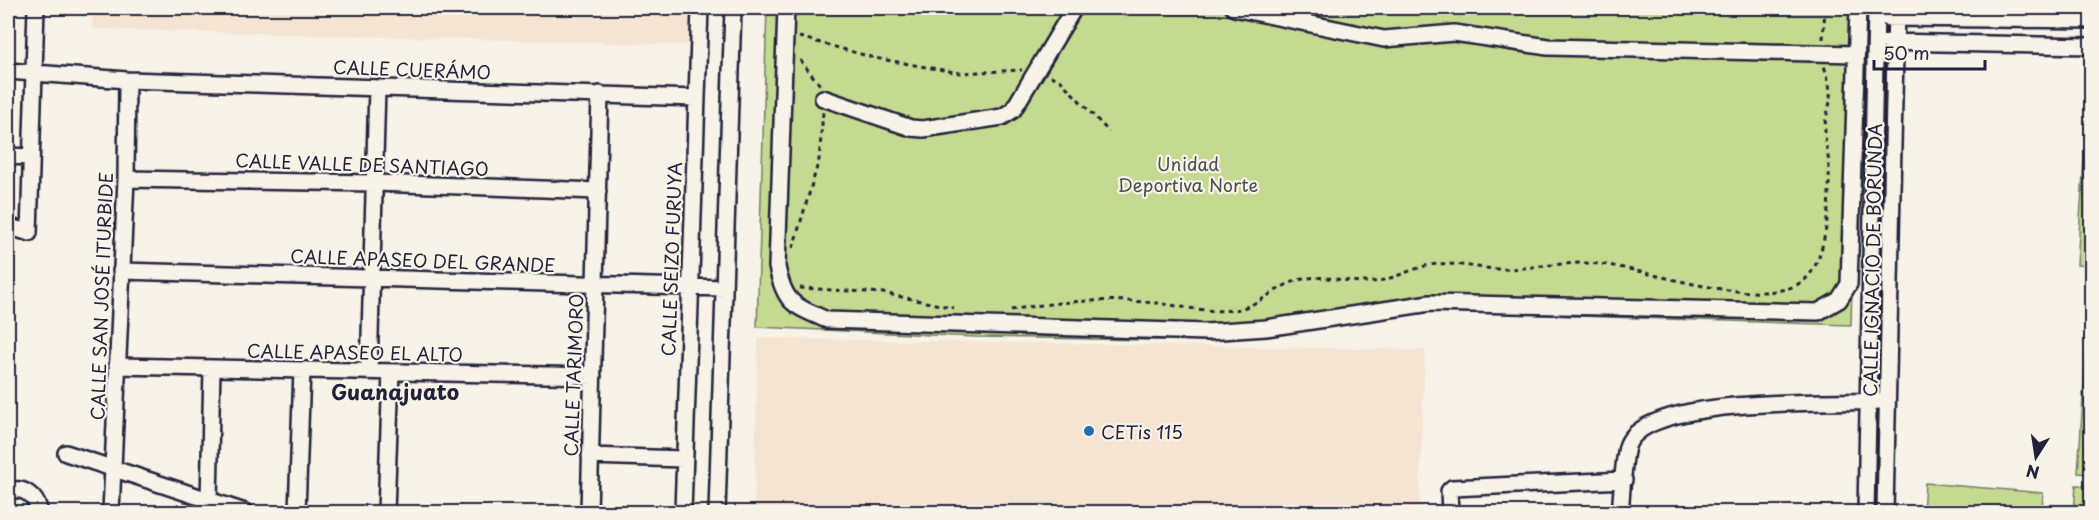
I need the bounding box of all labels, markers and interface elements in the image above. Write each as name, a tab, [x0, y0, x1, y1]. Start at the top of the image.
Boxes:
scale bar	[1874, 33, 1985, 71]
text: 50 m	[1883, 39, 1930, 66]
street label: CALLE CUERÁMO	[333, 53, 491, 85]
street label: CALLE IGNACIO DE BORUNDA	[1856, 123, 1888, 397]
street label: CALLE VALLE DE SANTIAGO	[235, 146, 489, 182]
park label: Unidad Deportiva Norte	[1118, 150, 1259, 198]
street label: CALLE SEIZO FURUYA	[654, 161, 688, 357]
street label: CALLE SAN JOSÉ ITURBIDE	[83, 171, 119, 421]
street label: CALLE APASEO DEL GRANDE	[290, 242, 556, 278]
street label: CALLE TARIMORO	[557, 293, 589, 457]
street label: CALLE APASEO EL ALTO	[247, 337, 463, 367]
district label: Guanajuato	[331, 375, 459, 407]
place label: CETis 115	[1101, 418, 1183, 445]
marker: CETis 115	[1082, 424, 1096, 438]
north arrow	[2006, 427, 2066, 487]
text: N	[2024, 460, 2041, 486]

